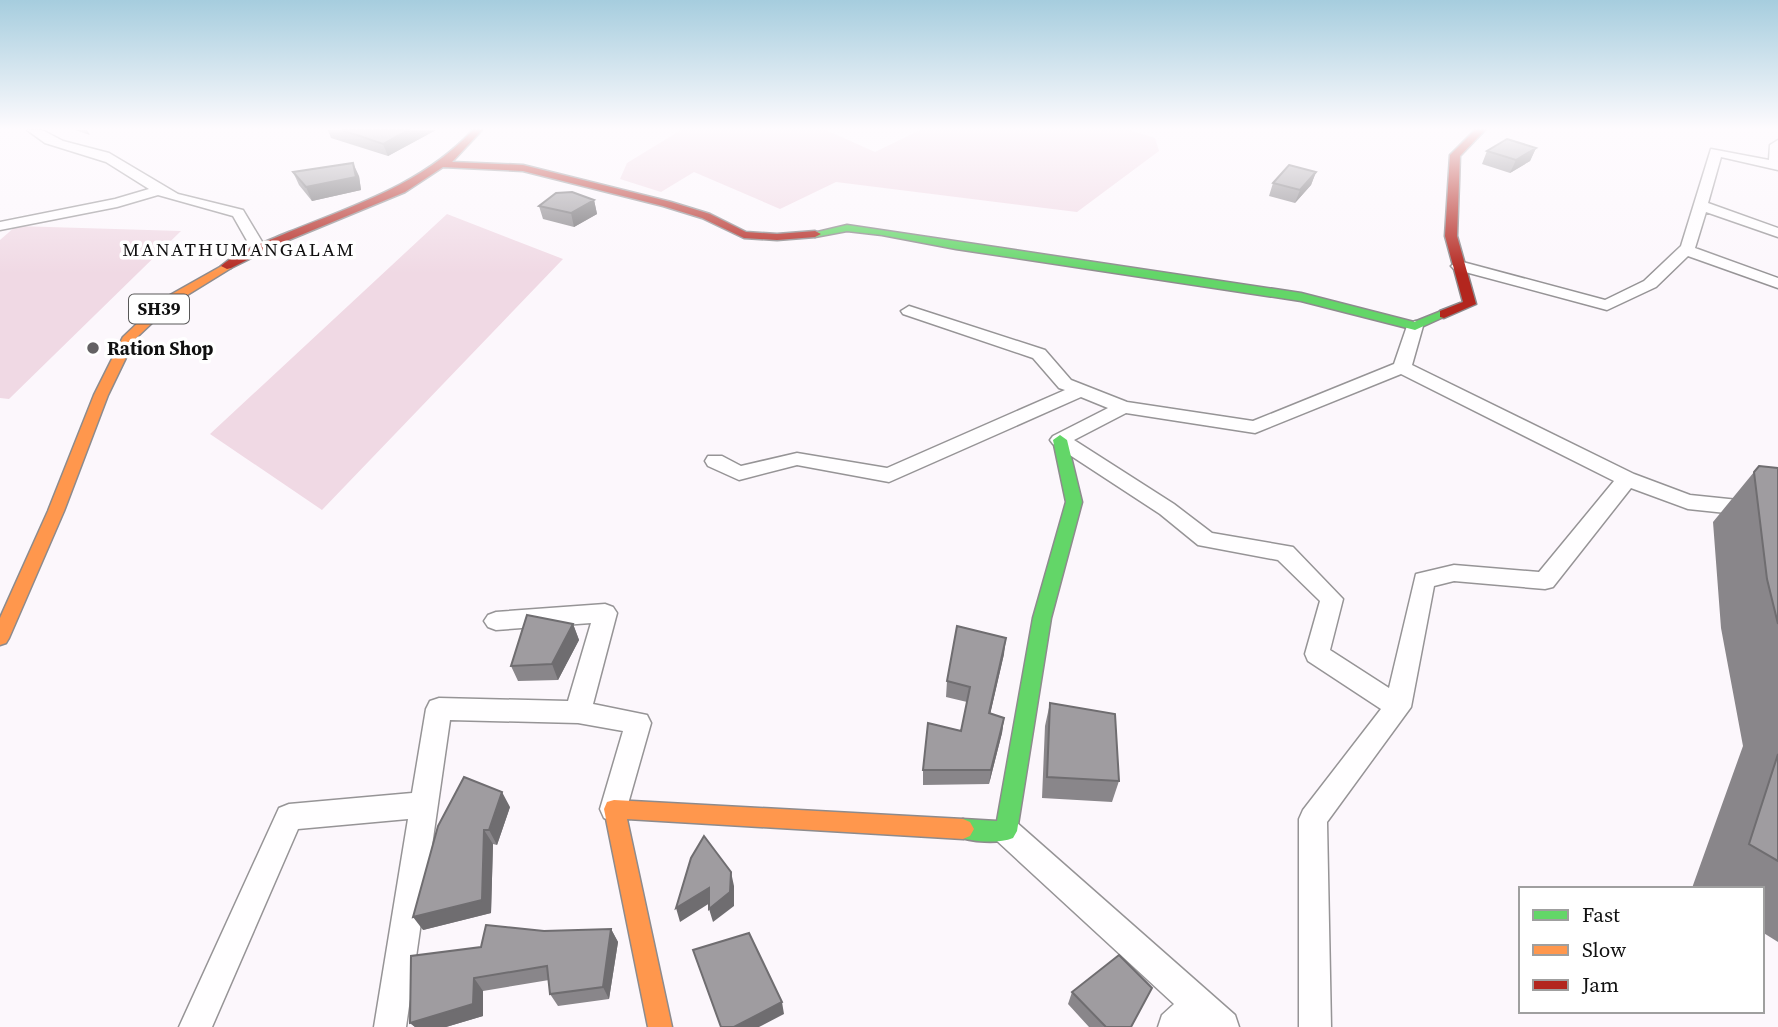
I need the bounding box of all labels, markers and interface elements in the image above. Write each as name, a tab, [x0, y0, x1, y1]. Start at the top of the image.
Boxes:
district label: MANATHUMANGALAM	[122, 236, 356, 262]
road number: SH39	[129, 295, 189, 324]
place label: Ration Shop	[107, 335, 214, 361]
marker: Ration Shop	[85, 340, 101, 356]
legend	[1519, 887, 1764, 1013]
text: Fast	[1582, 900, 1620, 929]
text: Slow	[1582, 935, 1626, 964]
text: Jam	[1581, 970, 1619, 999]

